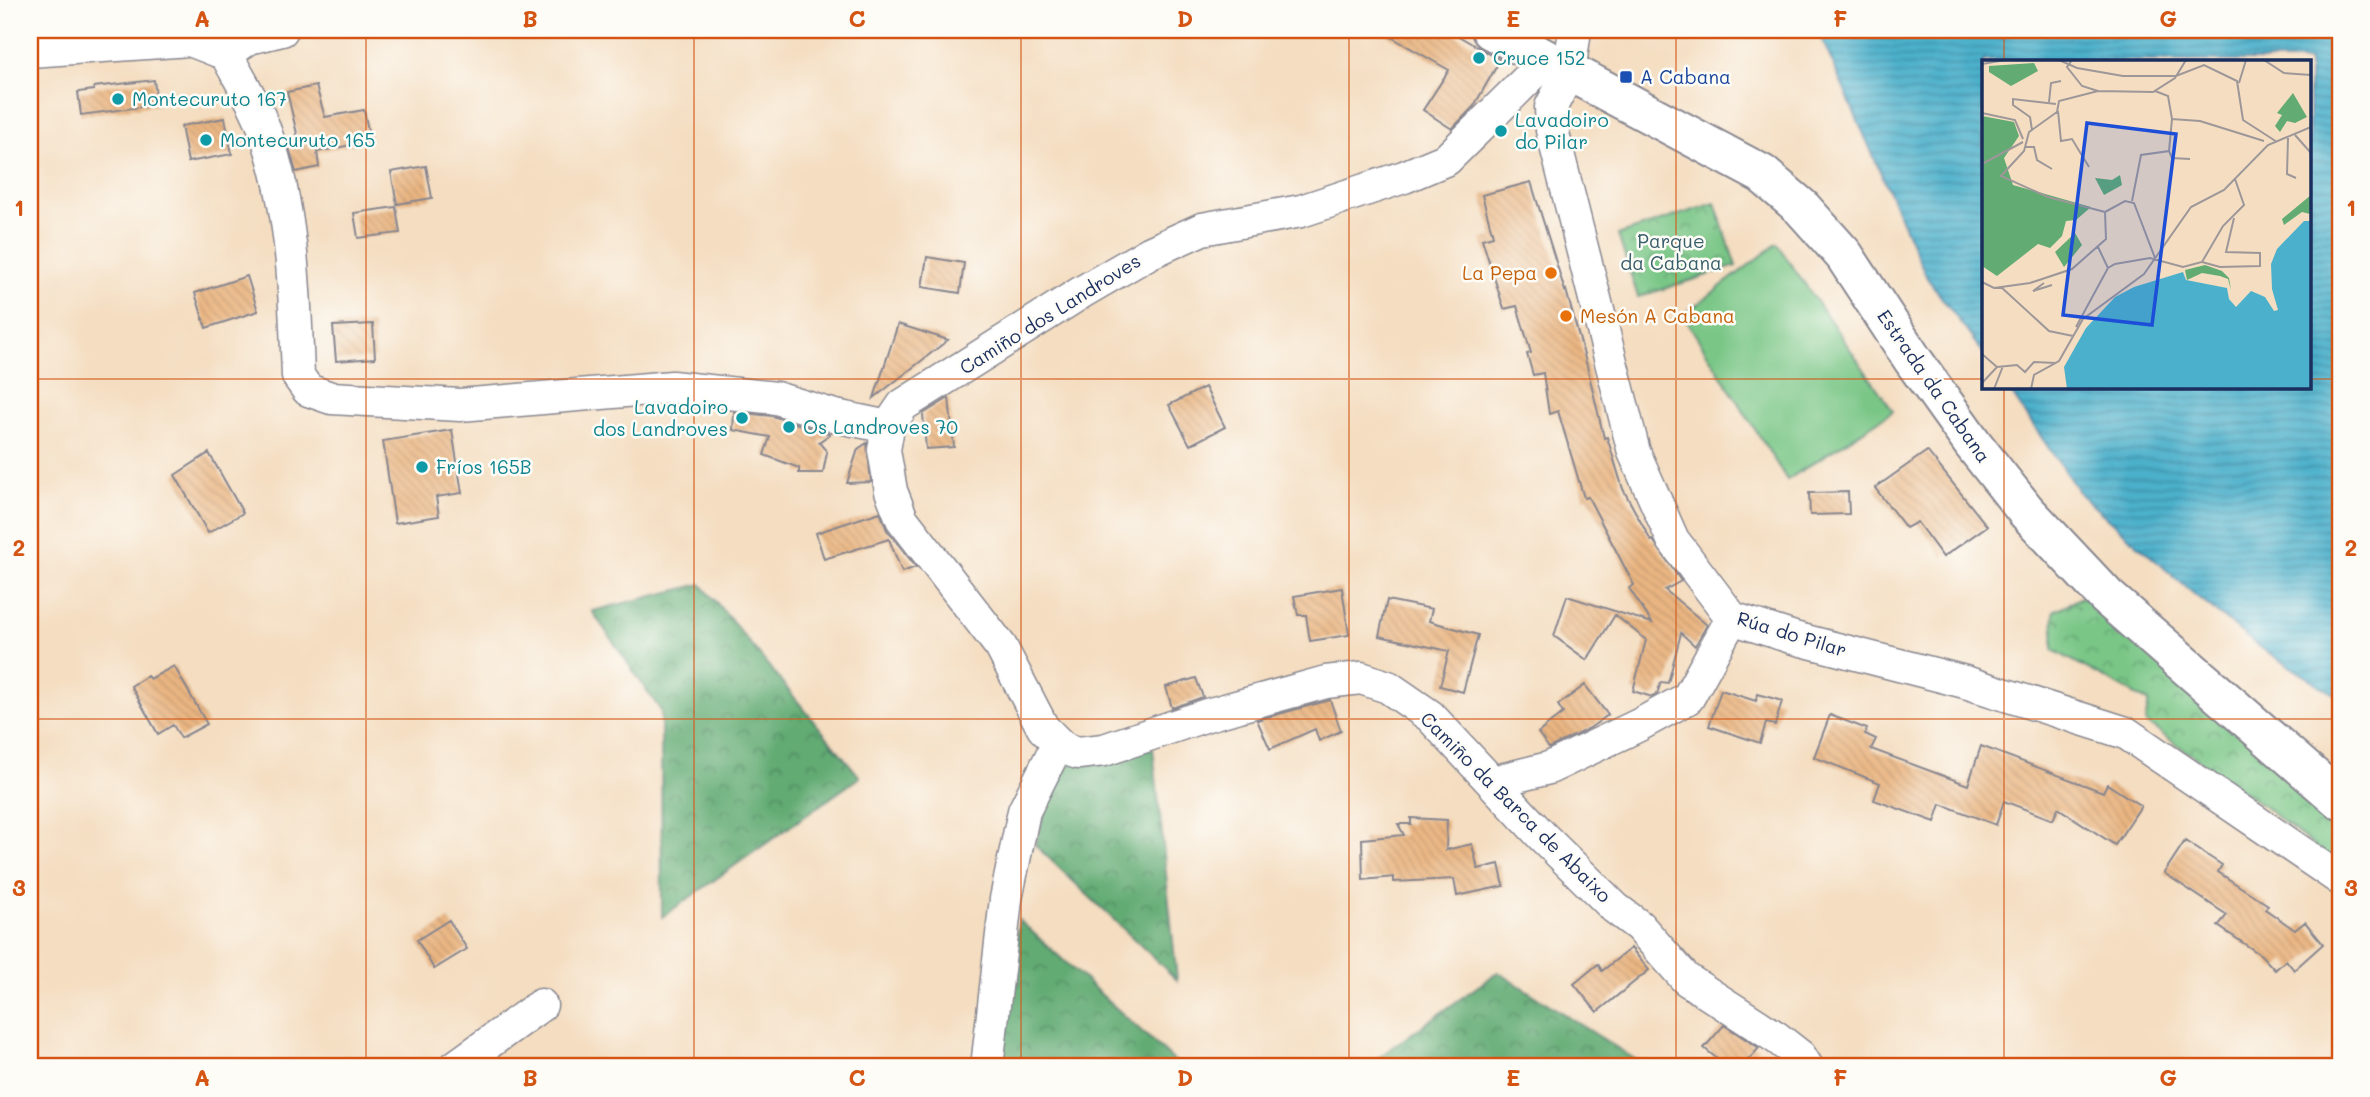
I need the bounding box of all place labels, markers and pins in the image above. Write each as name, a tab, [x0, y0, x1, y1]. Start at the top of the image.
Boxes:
place label: Cruce 152	[1493, 45, 1586, 70]
marker: Cruce 152	[1471, 50, 1487, 66]
place label: A Cabana	[1640, 64, 1731, 89]
marker: A Cabana	[1618, 69, 1634, 85]
place label: Montecuruto 167	[132, 86, 287, 111]
marker: Montecuruto 167	[110, 91, 126, 107]
place label: Lavadoiro do Pilar	[1515, 107, 1609, 154]
marker: Lavadoiro do Pilar	[1493, 123, 1509, 139]
place label: Montecuruto 165	[220, 127, 375, 152]
marker: Montecuruto 165	[198, 132, 214, 148]
place label: La Pepa	[1462, 260, 1537, 285]
marker: La Pepa	[1543, 265, 1559, 281]
place label: Mesón A Cabana	[1580, 303, 1735, 328]
marker: Mesón A Cabana	[1558, 308, 1574, 324]
place label: Lavadoiro dos Landroves	[593, 394, 728, 441]
marker: Lavadoiro dos Landroves	[734, 410, 750, 426]
place label: Os Landroves 70	[803, 414, 958, 439]
marker: Os Landroves 70	[781, 419, 797, 435]
place label: Fríos 165B	[436, 454, 532, 479]
marker: Fríos 165B	[414, 459, 430, 475]

